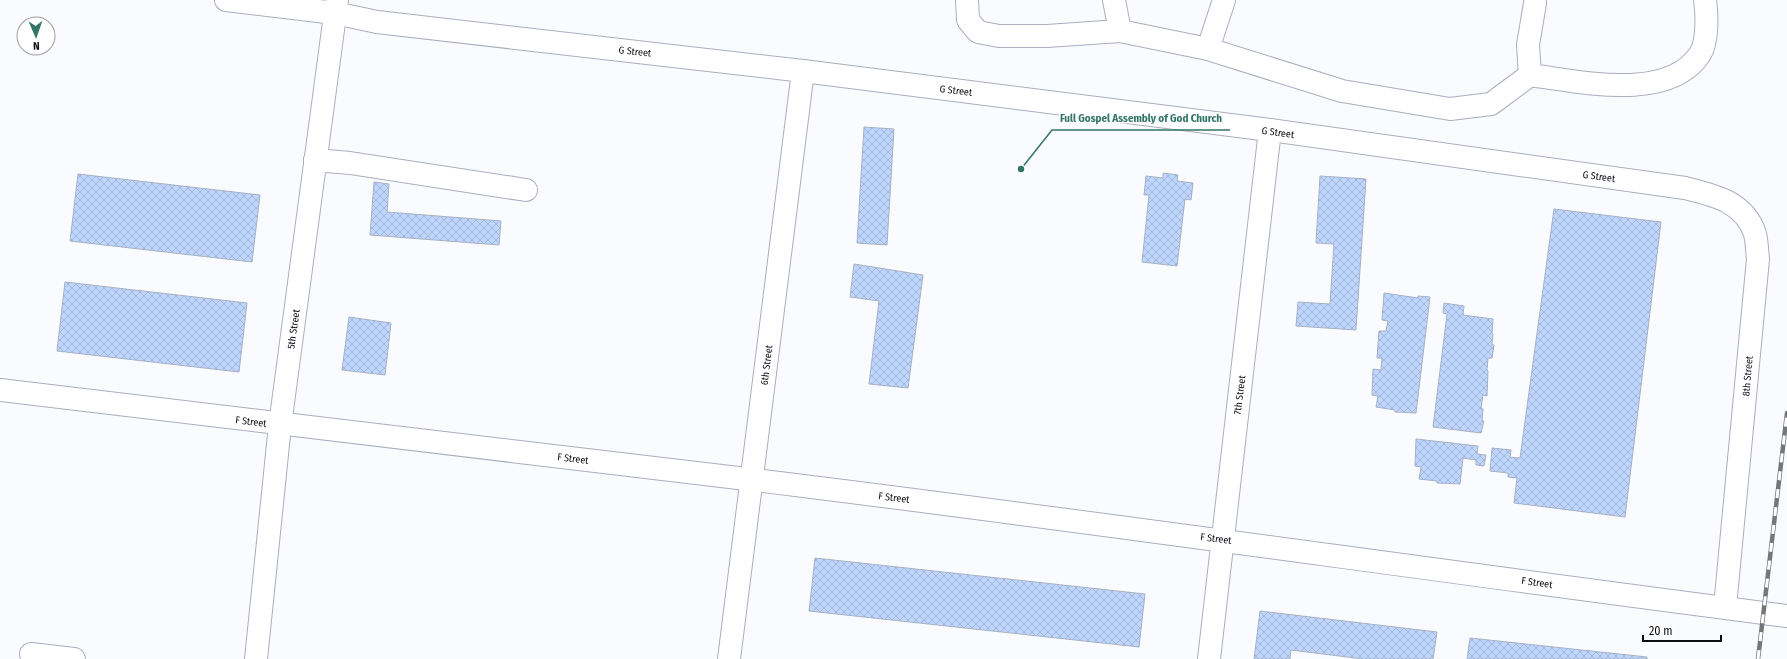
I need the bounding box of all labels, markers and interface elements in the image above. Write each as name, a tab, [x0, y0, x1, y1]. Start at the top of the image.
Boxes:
north arrow	[16, 16, 56, 56]
text: N	[33, 39, 40, 52]
street label: G Street	[618, 44, 652, 60]
street label: G Street	[939, 83, 974, 99]
callout: Full Gospel Assembly of God Church	[1052, 107, 1230, 130]
text: Full Gospel Assembly of God Church	[1060, 112, 1222, 125]
street label: G Street	[1261, 125, 1296, 141]
street label: G Street	[1582, 169, 1617, 185]
street label: 5th Street	[285, 308, 303, 350]
street label: 6th Street	[759, 344, 776, 386]
street label: 8th Street	[1740, 355, 1756, 397]
street label: 7th Street	[1232, 374, 1248, 415]
street label: F Street	[235, 414, 268, 430]
street label: F Street	[557, 451, 590, 467]
street label: F Street	[878, 490, 911, 506]
street label: F Street	[1200, 531, 1233, 547]
street label: F Street	[1521, 575, 1554, 591]
scale bar	[1643, 617, 1721, 643]
text: 20 m	[1649, 624, 1673, 638]

